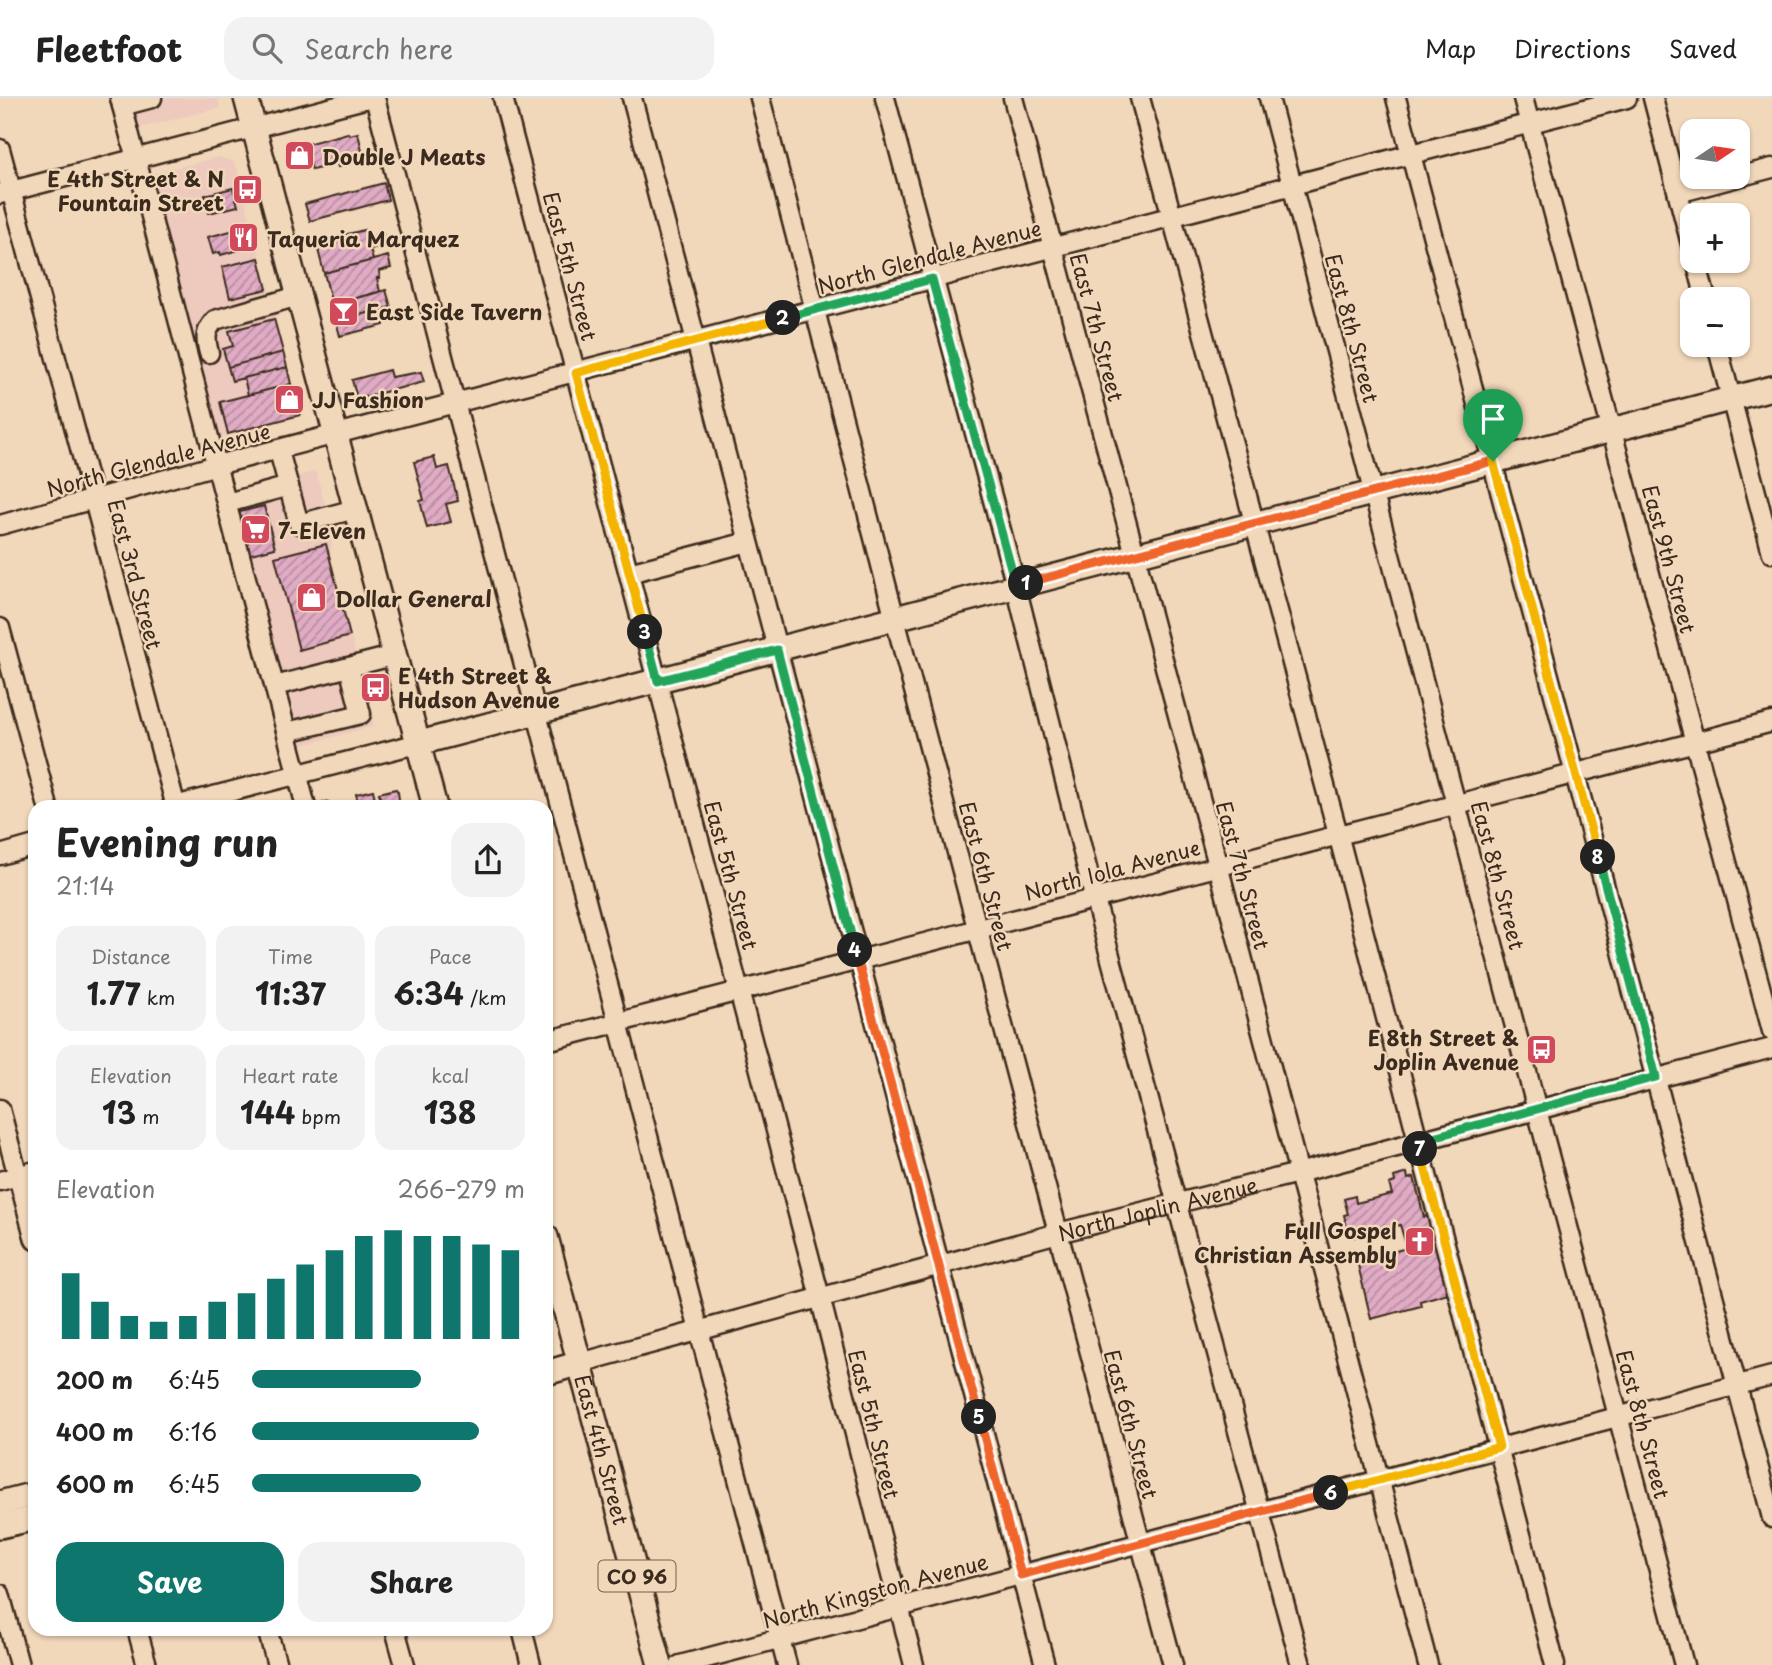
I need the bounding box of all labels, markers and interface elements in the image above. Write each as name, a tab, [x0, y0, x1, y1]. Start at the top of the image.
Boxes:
search box	[224, 17, 714, 80]
text: Fleetfoot	[35, 23, 182, 73]
icon: search	[248, 29, 286, 67]
text: Search here	[304, 29, 453, 68]
text: Map	[1425, 30, 1476, 66]
text: Directions	[1514, 30, 1631, 66]
text: Saved	[1669, 30, 1737, 66]
north arrow	[1680, 119, 1750, 189]
map controls	[1680, 119, 1750, 357]
shop icon: Double J Meats	[282, 139, 316, 173]
place label: Double J Meats	[322, 140, 485, 172]
place label: E 4th Street & N Fountain Street	[47, 162, 224, 218]
bus stop icon: E 4th Street & N Fountain Street	[230, 173, 264, 207]
street label: East 5th Street	[536, 188, 606, 344]
button: +	[1680, 203, 1750, 273]
street label: North Glendale Avenue	[814, 211, 1044, 301]
restaurant icon: Taqueria Marquez	[227, 221, 261, 255]
place label: Taqueria Marquez	[267, 222, 460, 254]
street label: East 7th Street	[1063, 249, 1133, 405]
street label: East 8th Street	[1318, 250, 1388, 406]
button: −	[1680, 287, 1750, 357]
bar icon: East Side Tavern	[326, 294, 360, 328]
place label: East Side Tavern	[366, 295, 543, 327]
pin: 2	[766, 300, 800, 336]
text: 2	[776, 303, 789, 331]
shop icon: JJ Fashion	[272, 382, 306, 416]
place label: JJ Fashion	[312, 383, 424, 415]
pin	[1463, 389, 1523, 461]
icon: arrive	[1474, 400, 1512, 438]
street label: North Glendale Avenue	[43, 414, 273, 504]
street label: East 9th Street	[1635, 481, 1705, 637]
street label: East 3rd Street	[101, 495, 171, 653]
supermarket icon: 7-Eleven	[238, 513, 272, 547]
place label: 7-Eleven	[278, 514, 366, 546]
pin: 1	[1009, 566, 1044, 601]
text: 1	[1021, 568, 1030, 596]
shop icon: Dollar General	[295, 581, 329, 615]
place label: Dollar General	[335, 582, 492, 614]
pin: 3	[628, 614, 662, 650]
text: 3	[638, 617, 651, 645]
place label: E 4th Street & Hudson Avenue	[398, 659, 560, 715]
bus stop icon: E 4th Street & Hudson Avenue	[358, 670, 392, 704]
street label: East 5th Street	[697, 797, 767, 953]
street label: East 7th Street	[1209, 797, 1279, 953]
street label: East 8th Street	[1464, 797, 1534, 953]
street label: East 6th Street	[952, 798, 1022, 954]
text: Evening run	[56, 813, 278, 870]
button: share	[451, 823, 525, 897]
street label: North Iola Avenue	[1021, 830, 1203, 908]
pin: 8	[1580, 840, 1616, 874]
text: 8	[1592, 842, 1603, 870]
text: 21:14	[56, 868, 115, 903]
pin: 4	[838, 932, 872, 968]
text: 4	[848, 935, 861, 963]
text: Distance	[91, 942, 171, 970]
text: Time	[268, 942, 313, 970]
text: Pace	[429, 942, 472, 970]
text: 1.77	[86, 970, 140, 1015]
text: 11:37	[255, 970, 326, 1015]
text: 6:34	[394, 970, 464, 1015]
text: km	[140, 983, 175, 1011]
text: /km	[464, 983, 507, 1011]
place label: E 8th Street & Joplin Avenue	[1368, 1021, 1519, 1077]
bus stop icon: E 8th Street & Joplin Avenue	[1525, 1032, 1559, 1066]
text: Elevation	[90, 1061, 172, 1089]
text: Heart rate	[243, 1061, 338, 1089]
text: kcal	[431, 1061, 469, 1089]
text: 13	[102, 1089, 136, 1134]
text: 144	[240, 1089, 295, 1134]
text: 138	[424, 1089, 477, 1134]
text: m	[136, 1102, 160, 1130]
text: bpm	[295, 1102, 341, 1130]
pin: 7	[1402, 1132, 1438, 1166]
text: 7	[1414, 1134, 1425, 1162]
street label: North Joplin Avenue	[1054, 1168, 1261, 1248]
text: Elevation	[56, 1171, 155, 1206]
text: 266–279 m	[398, 1171, 525, 1206]
place label: Full Gospel Christian Assembly	[1194, 1214, 1397, 1270]
church icon: Full Gospel Christian Assembly	[1403, 1225, 1437, 1259]
street label: East 5th Street	[841, 1346, 909, 1502]
street label: East 6th Street	[1097, 1346, 1167, 1502]
street label: East 8th Street	[1609, 1346, 1679, 1502]
text: 200 m	[56, 1362, 133, 1397]
text: 6:45	[168, 1362, 220, 1397]
street label: East 4th Street	[567, 1371, 638, 1528]
pin: 5	[962, 1400, 996, 1434]
text: 5	[972, 1402, 985, 1430]
text: 400 m	[56, 1414, 134, 1449]
text: 6:16	[168, 1414, 217, 1449]
text: 600 m	[56, 1466, 134, 1501]
text: 6:45	[168, 1466, 220, 1501]
pin: 6	[1314, 1476, 1348, 1510]
text: 6	[1324, 1478, 1337, 1506]
button: Save	[56, 1542, 284, 1622]
button: Share	[298, 1542, 525, 1622]
street label: North Kingston Avenue	[759, 1544, 991, 1636]
road number: CO 96	[598, 1560, 676, 1592]

